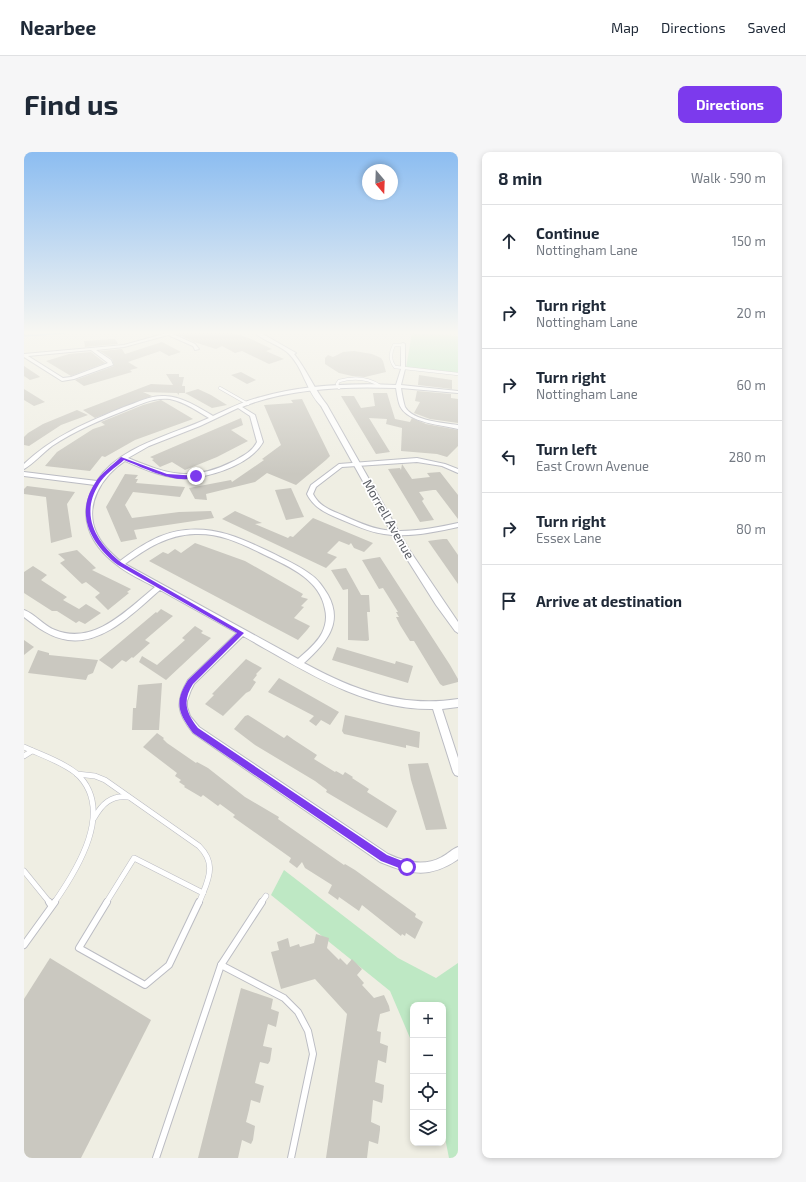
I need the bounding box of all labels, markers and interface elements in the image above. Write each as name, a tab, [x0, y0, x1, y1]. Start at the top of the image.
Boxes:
text: Nearbee	[20, 16, 96, 39]
text: Map	[611, 19, 639, 36]
text: Directions	[661, 19, 726, 36]
text: Saved	[748, 19, 786, 36]
button: Directions	[678, 86, 782, 123]
text: Find us	[24, 87, 118, 121]
north arrow	[362, 164, 398, 200]
text: 8 min	[498, 168, 542, 188]
text: Walk · 590 m	[691, 170, 766, 186]
text: Continue	[536, 224, 599, 242]
icon: ahead	[498, 230, 520, 252]
text: 150 m	[732, 233, 766, 249]
text: Nottingham Lane	[536, 242, 638, 258]
text: Turn right	[536, 296, 606, 314]
icon: right	[498, 302, 520, 324]
text: 20 m	[737, 305, 766, 321]
text: Nottingham Lane	[536, 314, 638, 330]
text: Turn right	[536, 368, 606, 386]
icon: right	[498, 374, 520, 396]
text: 60 m	[736, 377, 766, 393]
text: Nottingham Lane	[536, 386, 638, 402]
text: Turn left	[536, 440, 597, 458]
icon: left	[498, 446, 520, 468]
text: 280 m	[729, 449, 766, 465]
text: East Crown Avenue	[536, 458, 649, 474]
route end	[187, 467, 205, 485]
street label: Morrell Avenue	[360, 476, 418, 562]
text: Turn right	[536, 512, 606, 530]
icon: right	[498, 518, 520, 540]
text: 80 m	[736, 521, 766, 537]
text: Essex Lane	[536, 530, 602, 546]
icon: arrive	[498, 590, 520, 612]
text: Arrive at destination	[536, 592, 682, 610]
route start	[398, 858, 416, 876]
map controls	[410, 1002, 446, 1146]
button: +	[410, 1002, 446, 1038]
button: −	[410, 1038, 446, 1074]
button: locate	[410, 1074, 446, 1110]
button: layers	[410, 1110, 446, 1146]

